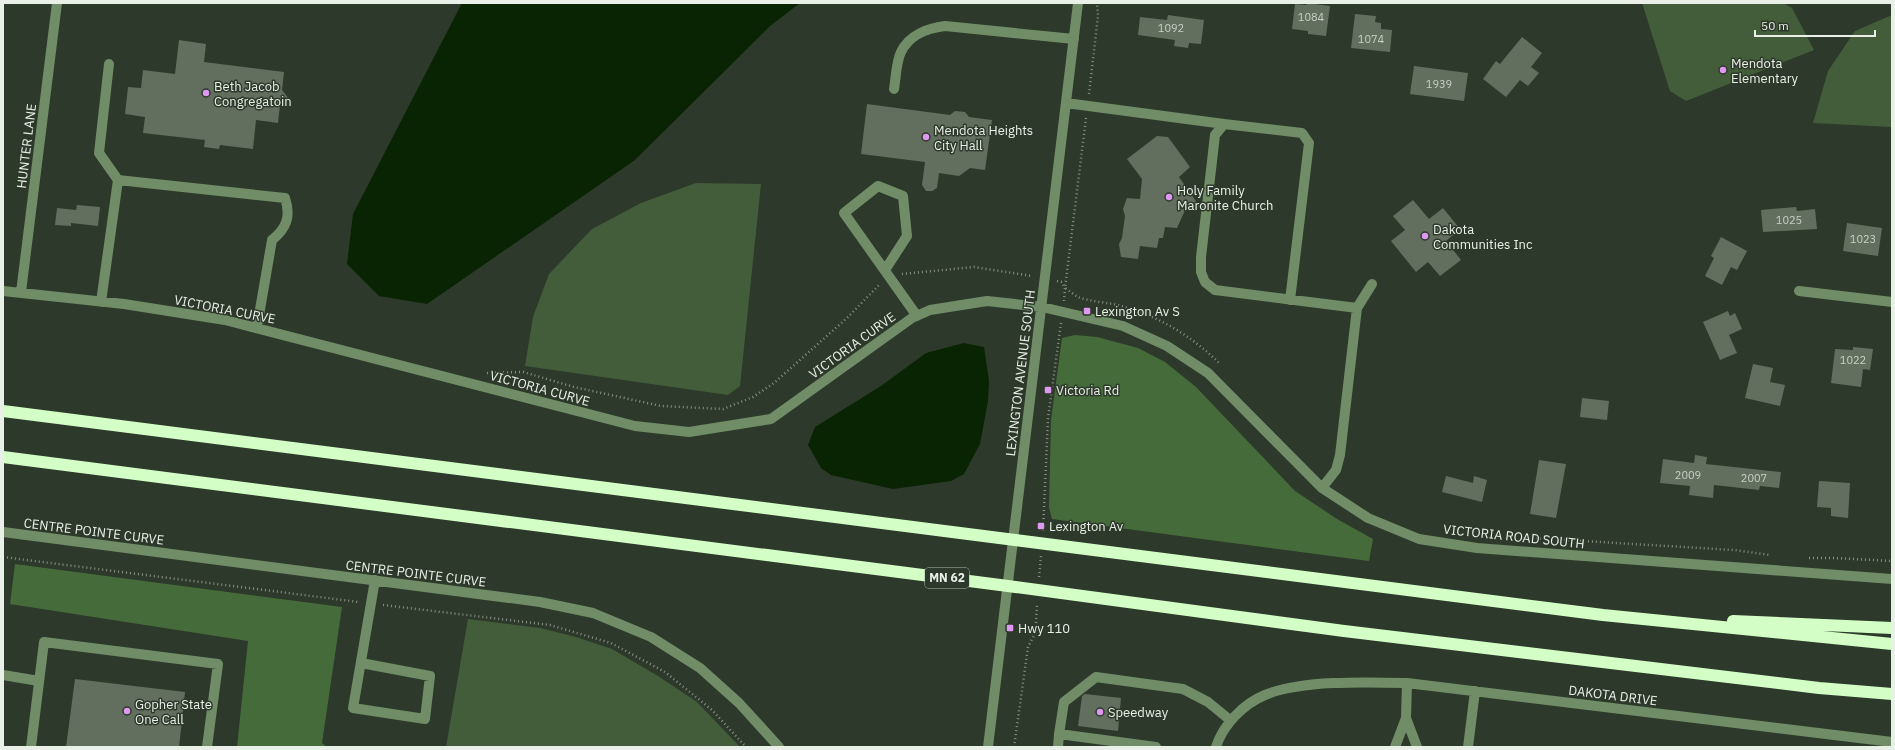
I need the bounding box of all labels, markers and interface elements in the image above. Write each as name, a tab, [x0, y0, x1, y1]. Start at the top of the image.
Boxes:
house number: 1084	[1298, 10, 1325, 24]
scale bar	[1755, 12, 1875, 38]
text: 50 m	[1761, 18, 1789, 33]
house number: 1092	[1158, 21, 1184, 35]
house number: 1074	[1358, 32, 1385, 46]
place label: Mendota Elementary	[1731, 55, 1799, 87]
marker: Mendota Elementary	[1718, 65, 1728, 75]
house number: 1939	[1426, 77, 1452, 91]
place label: Beth Jacob Congregatoin	[214, 78, 292, 110]
marker: Beth Jacob Congregatoin	[201, 88, 211, 98]
street label: HUNTER LANE	[13, 103, 40, 190]
place label: Mendota Heights City Hall	[934, 122, 1033, 154]
marker: Mendota Heights City Hall	[921, 132, 931, 142]
place label: Holy Family Maronite Church	[1177, 182, 1273, 214]
marker: Holy Family Maronite Church	[1164, 192, 1174, 202]
house number: 1025	[1776, 213, 1802, 227]
place label: Dakota Communities Inc	[1433, 221, 1533, 253]
marker: Dakota Communities Inc	[1420, 231, 1430, 241]
house number: 1023	[1850, 232, 1876, 246]
street label: LEXINGTON AVENUE SOUTH	[1002, 289, 1039, 457]
street label: VICTORIA CURVE	[173, 291, 277, 328]
place label: Lexington Av S	[1095, 303, 1180, 320]
marker: Lexington Av S	[1082, 306, 1092, 316]
street label: VICTORIA CURVE	[806, 308, 899, 383]
house number: 1022	[1840, 353, 1866, 367]
street label: VICTORIA CURVE	[488, 367, 592, 410]
place label: Victoria Rd	[1056, 382, 1119, 399]
marker: Victoria Rd	[1043, 385, 1053, 395]
house number: 2009	[1675, 468, 1701, 482]
house number: 2007	[1741, 471, 1767, 485]
street label: CENTRE POINTE CURVE	[23, 514, 165, 549]
place label: Lexington Av	[1049, 518, 1124, 535]
marker: Lexington Av	[1036, 521, 1046, 531]
street label: VICTORIA ROAD SOUTH	[1442, 521, 1585, 552]
street label: CENTRE POINTE CURVE	[345, 556, 487, 591]
road number: MN 62	[925, 568, 969, 588]
place label: Hwy 110	[1018, 620, 1070, 637]
marker: Hwy 110	[1005, 623, 1015, 633]
street label: DAKOTA DRIVE	[1567, 682, 1658, 709]
place label: Gopher State One Call	[135, 696, 212, 728]
place label: Speedway	[1108, 704, 1169, 721]
marker: Gopher State One Call	[122, 706, 132, 716]
marker: Speedway	[1095, 707, 1105, 717]

